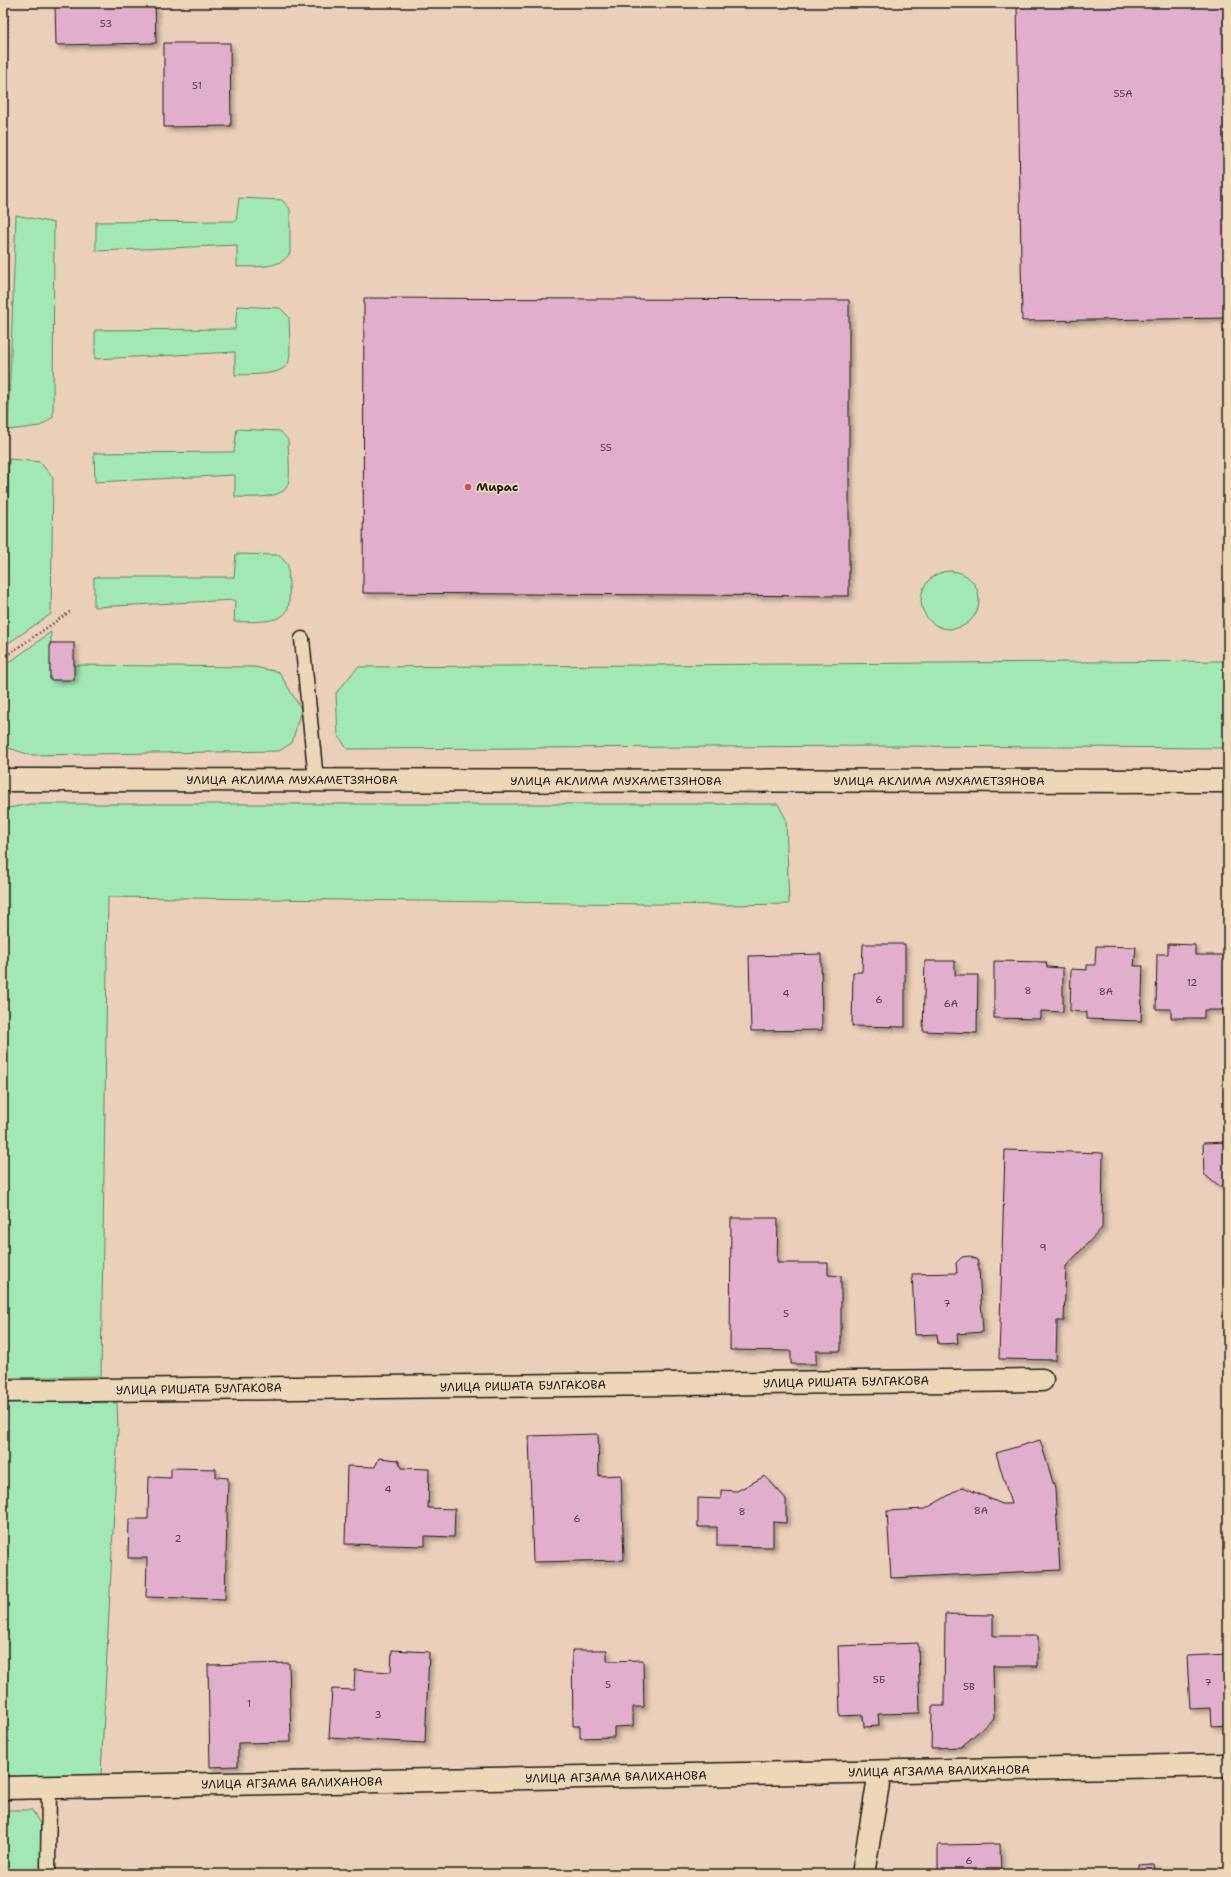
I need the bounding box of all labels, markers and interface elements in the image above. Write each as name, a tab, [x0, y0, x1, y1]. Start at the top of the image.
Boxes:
house number: 53	[100, 17, 112, 30]
house number: 51	[192, 79, 202, 92]
house number: 55А	[1113, 87, 1133, 100]
house number: 55	[600, 441, 612, 454]
place label: Мирас	[476, 479, 518, 495]
marker: Мирас	[463, 482, 473, 492]
street label: УЛИЦА АКЛИМА МУХАМЕТЗЯНОВА	[186, 772, 398, 788]
street label: УЛИЦА АКЛИМА МУХАМЕТЗЯНОВА	[510, 773, 722, 789]
street label: УЛИЦА АКЛИМА МУХАМЕТЗЯНОВА	[833, 773, 1045, 789]
house number: 12	[1187, 976, 1197, 989]
house number: 8	[1025, 984, 1032, 997]
house number: 8А	[1099, 985, 1113, 998]
house number: 4	[783, 987, 790, 1000]
house number: 6	[876, 993, 883, 1006]
house number: 6А	[944, 997, 958, 1010]
house number: 9	[1040, 1241, 1047, 1254]
house number: 7	[944, 1297, 951, 1310]
house number: 5	[783, 1307, 789, 1320]
street label: УЛИЦА РИШАТА БУЛГАКОВА	[763, 1373, 930, 1391]
street label: УЛИЦА РИШАТА БУЛГАКОВА	[440, 1377, 607, 1395]
street label: УЛИЦА РИШАТА БУЛГАКОВА	[116, 1380, 283, 1398]
house number: 4	[385, 1483, 392, 1496]
house number: 8А	[974, 1504, 988, 1517]
house number: 8	[739, 1505, 746, 1518]
house number: 6	[574, 1512, 581, 1525]
house number: 2	[175, 1532, 182, 1545]
house number: 5Б	[873, 1673, 885, 1686]
house number: 7	[1205, 1676, 1212, 1689]
house number: 5	[605, 1678, 611, 1691]
house number: 5В	[963, 1680, 975, 1693]
house number: 1	[247, 1697, 251, 1710]
house number: 3	[375, 1708, 382, 1721]
street label: УЛИЦА АГЗАМА ВАЛИХАНОВА	[848, 1761, 1030, 1781]
street label: УЛИЦА АГЗАМА ВАЛИХАНОВА	[525, 1767, 707, 1787]
street label: УЛИЦА АГЗАМА ВАЛИХАНОВА	[201, 1773, 383, 1793]
house number: 6	[966, 1854, 973, 1867]

